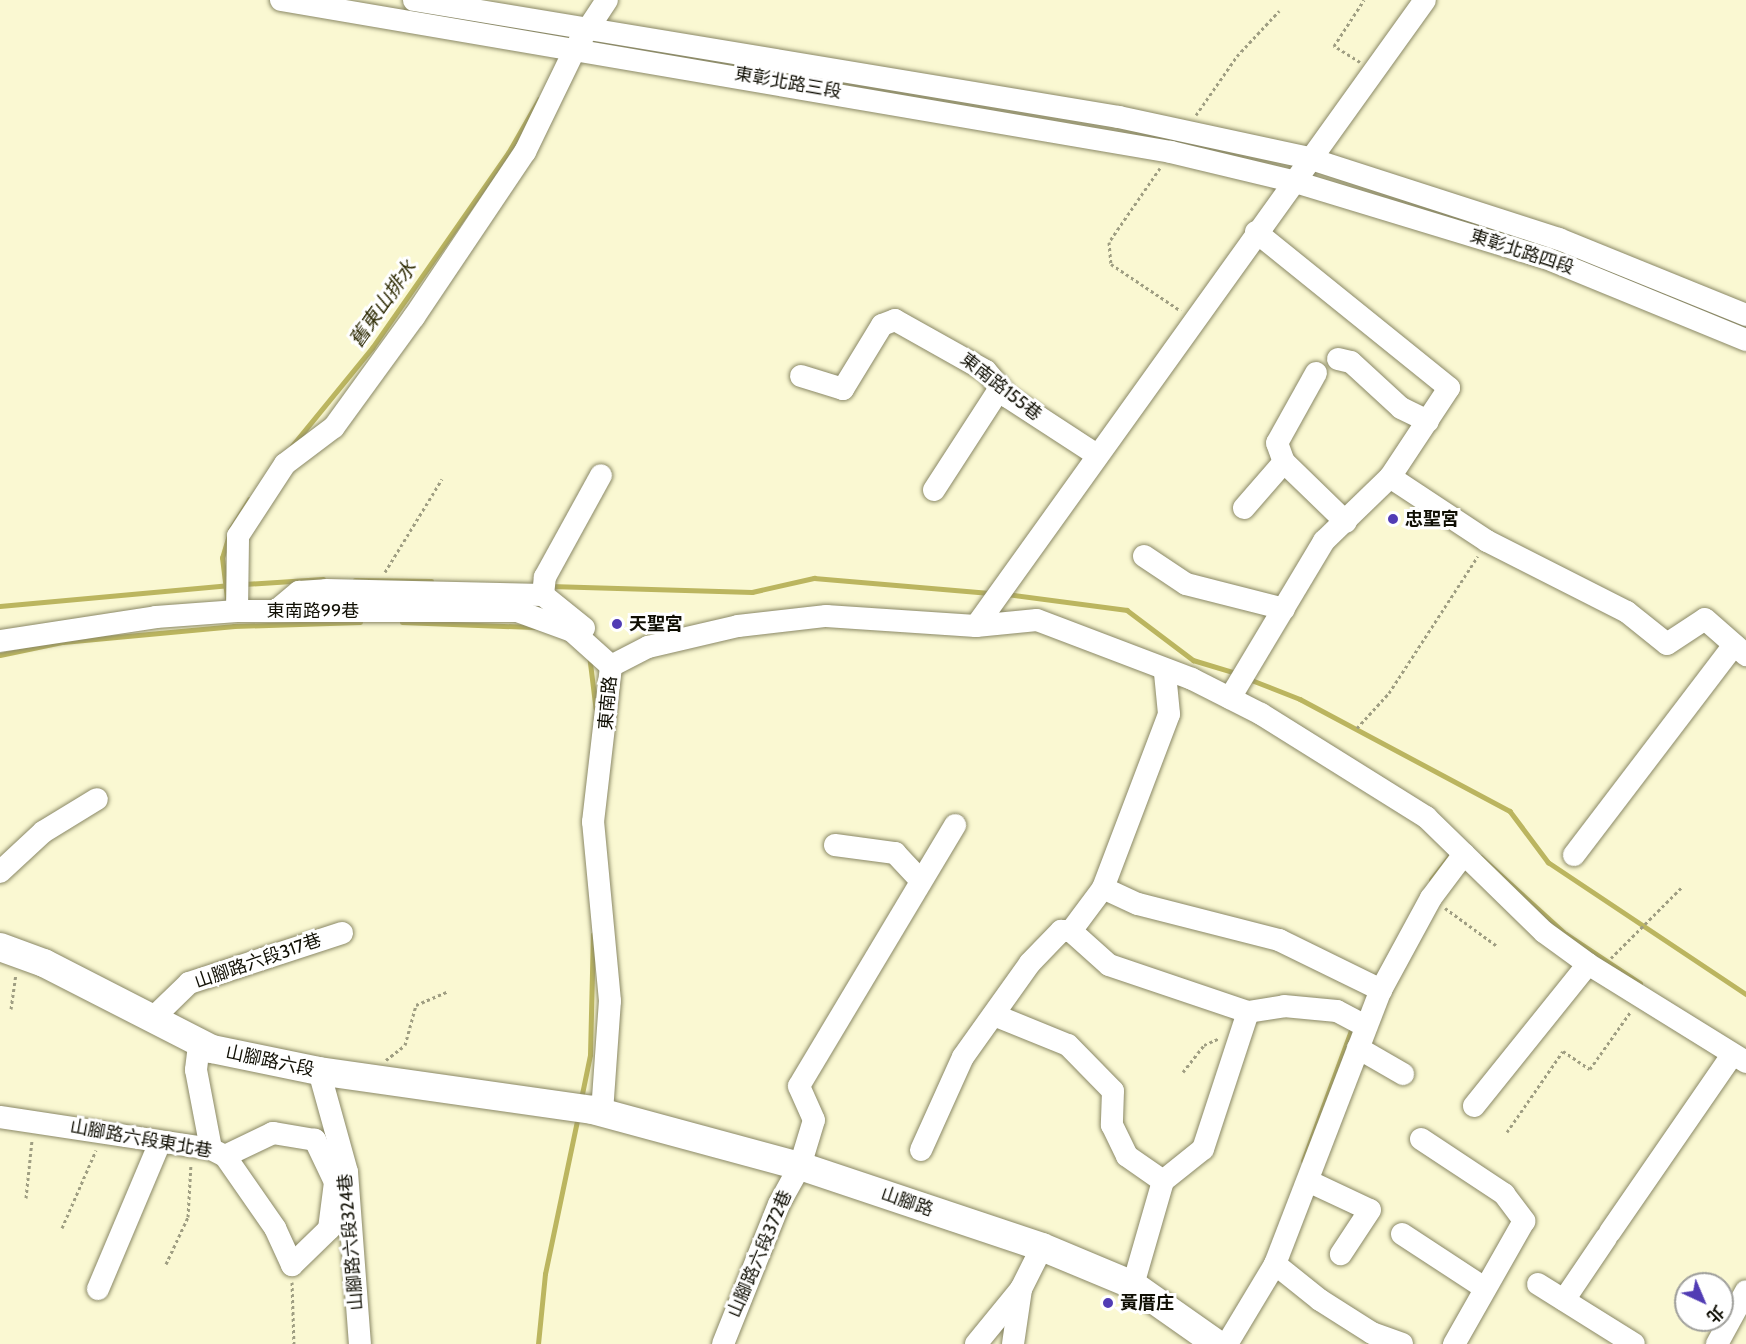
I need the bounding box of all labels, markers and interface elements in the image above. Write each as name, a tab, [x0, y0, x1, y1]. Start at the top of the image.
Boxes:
street label: 東彰北路三段	[733, 63, 843, 103]
street label: 東彰北路四段	[1467, 225, 1577, 279]
water label: 舊東山排水	[344, 256, 422, 352]
street label: 東南路155巷	[956, 349, 1046, 425]
place label: 忠聖宮	[1405, 508, 1459, 530]
marker: 忠聖宮	[1386, 512, 1400, 526]
street label: 東南路99巷	[267, 600, 359, 622]
place label: 天聖宮	[629, 613, 683, 635]
marker: 天聖宮	[610, 617, 624, 631]
street label: 東南路	[595, 675, 621, 731]
street label: 山腳路六段317巷	[192, 929, 324, 993]
street label: 山腳路六段	[224, 1041, 316, 1081]
street label: 山腳路六段東北巷	[68, 1116, 214, 1162]
street label: 山腳路六段324巷	[334, 1173, 368, 1311]
street label: 山腳路	[878, 1183, 936, 1221]
street label: 山腳路六段372巷	[723, 1187, 797, 1321]
north arrow	[1674, 1272, 1734, 1332]
place label: 黃厝庄	[1120, 1292, 1174, 1314]
marker: 黃厝庄	[1101, 1296, 1115, 1310]
text: 北	[1703, 1301, 1728, 1326]

